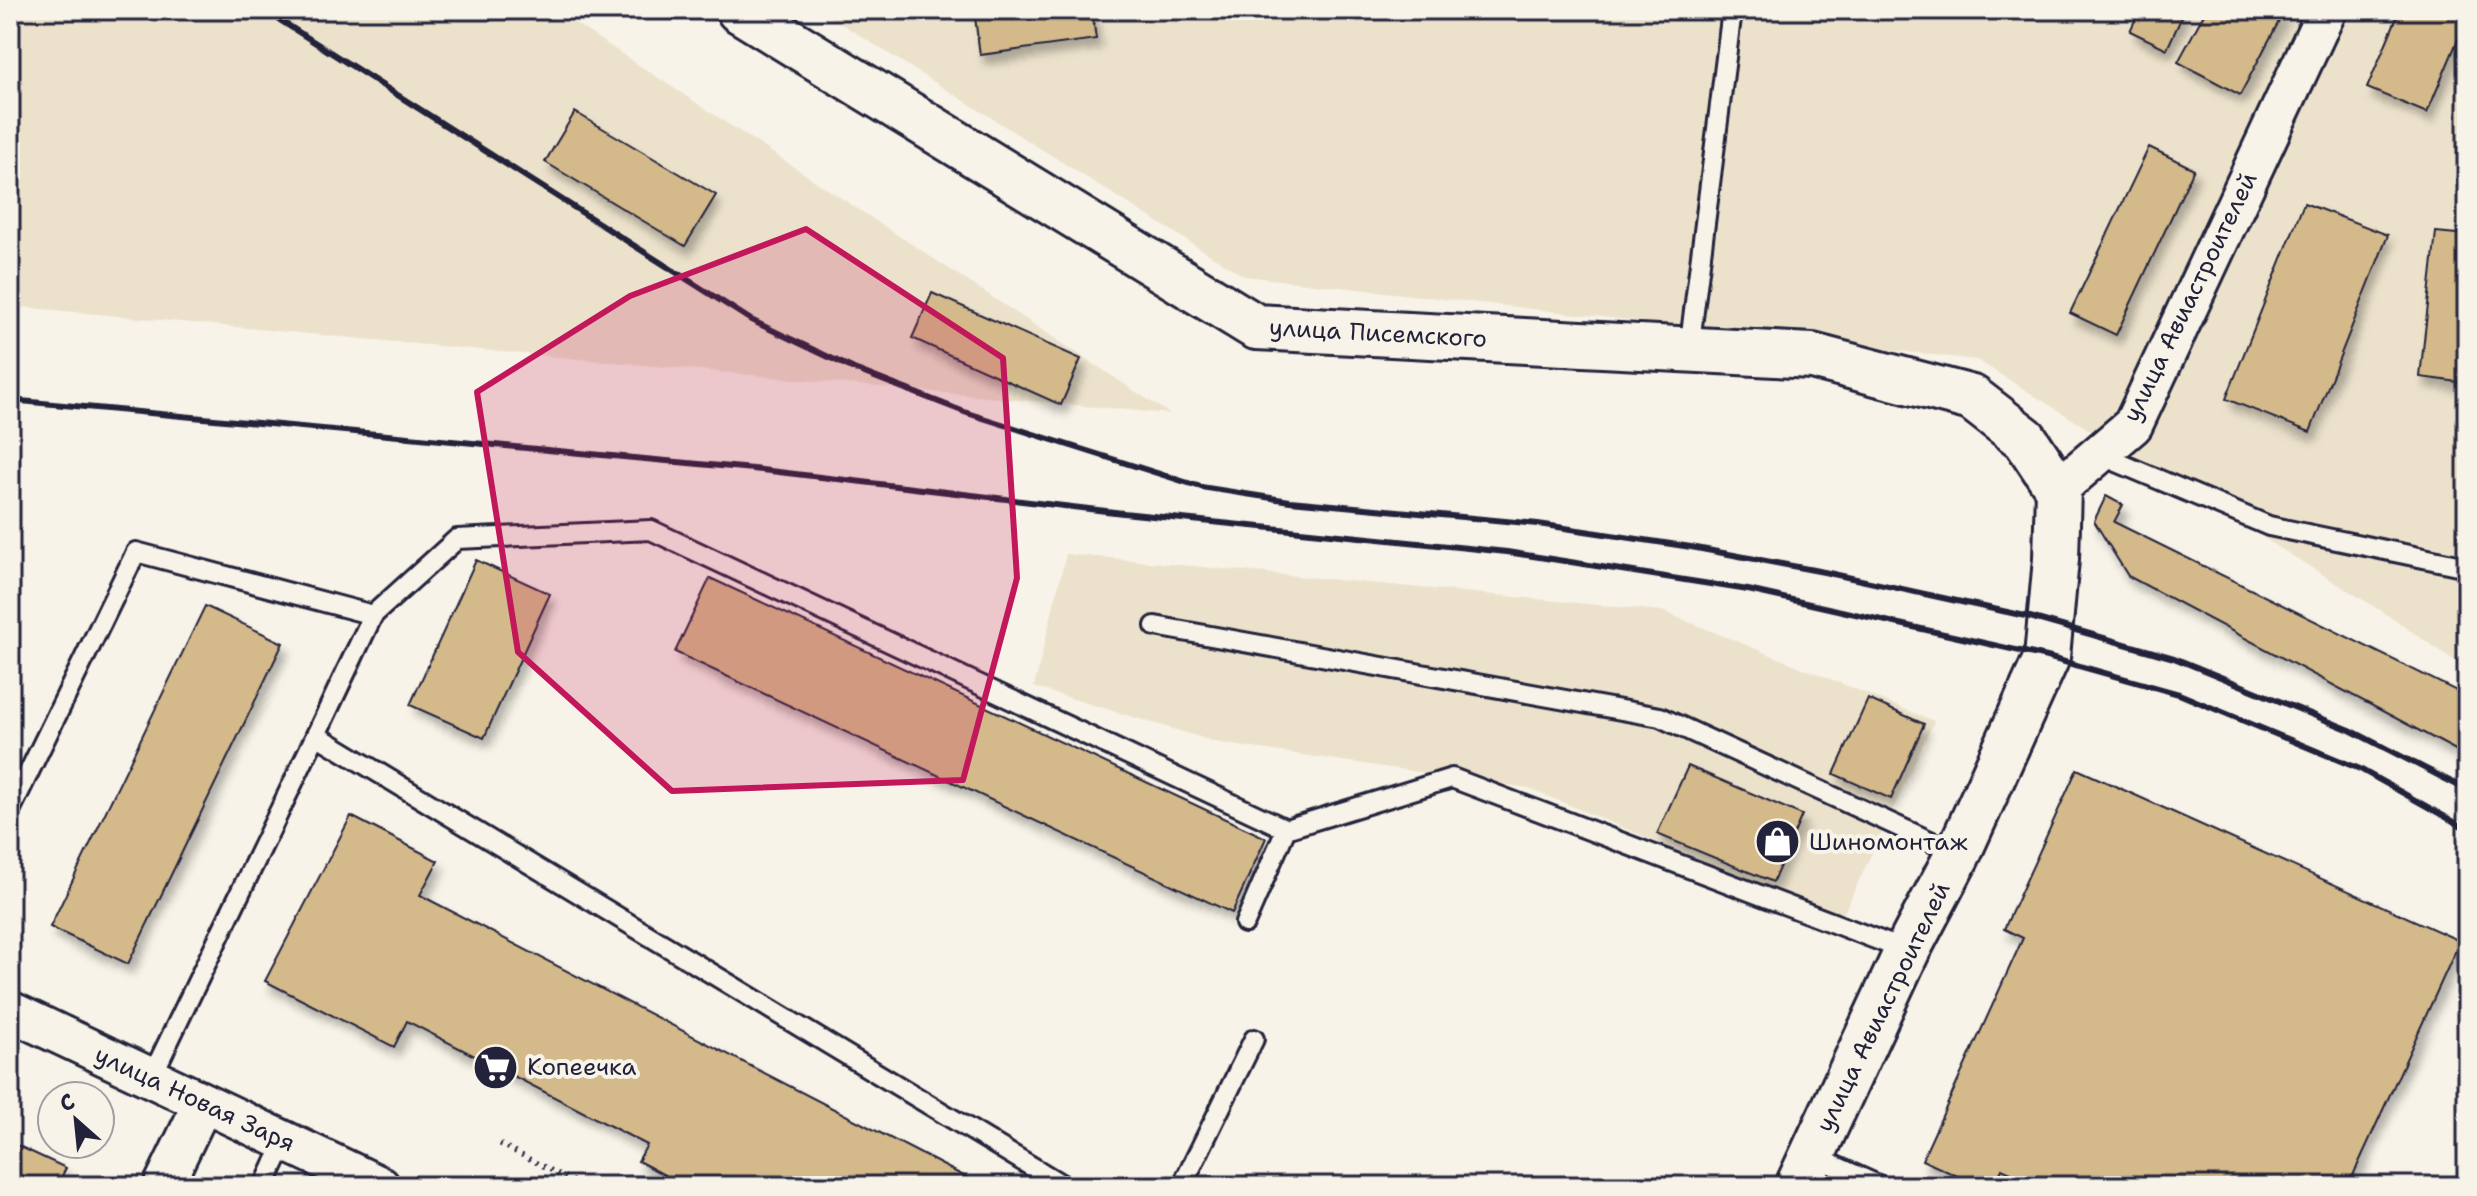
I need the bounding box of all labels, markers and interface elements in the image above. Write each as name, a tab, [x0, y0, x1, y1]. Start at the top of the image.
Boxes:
street label: улица Авиастроителей	[2115, 167, 2265, 427]
street label: улица Писемского	[1268, 311, 1488, 355]
shop icon: Шиномонтаж	[1754, 818, 1802, 866]
place label: Шиномонтаж	[1809, 826, 1968, 858]
street label: улица Авиастроителей	[1808, 877, 1958, 1137]
street label: улица Новая Заря	[90, 1039, 300, 1159]
supermarket icon: Копеечка	[472, 1043, 520, 1091]
place label: Копеечка	[527, 1051, 636, 1083]
north arrow	[36, 1080, 116, 1160]
text: С	[55, 1087, 80, 1119]

